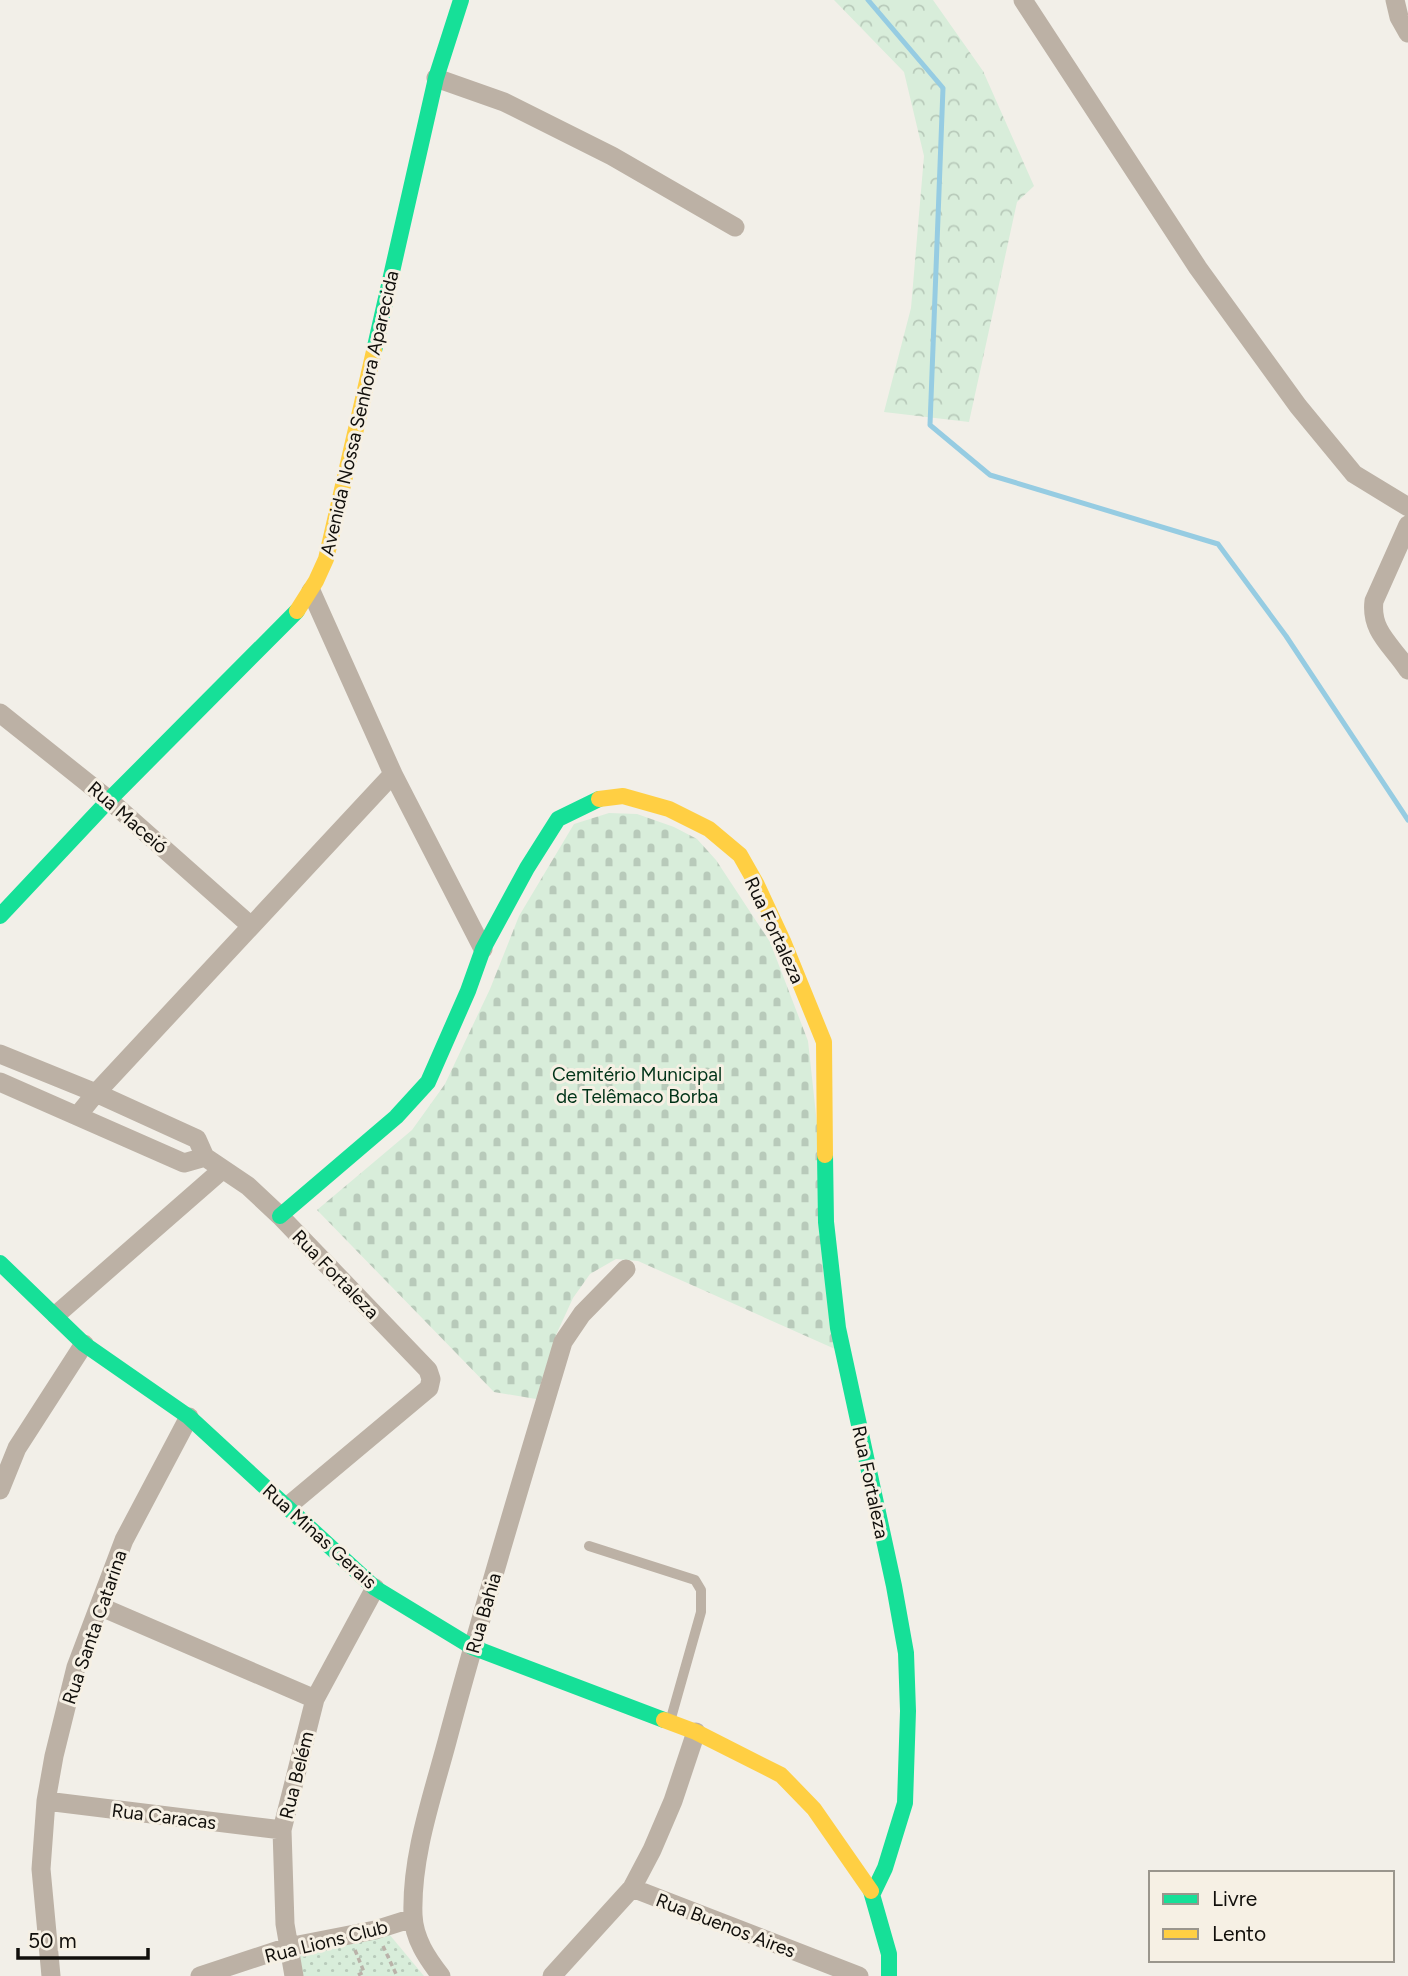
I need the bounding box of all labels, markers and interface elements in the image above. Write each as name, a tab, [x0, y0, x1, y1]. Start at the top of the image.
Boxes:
street label: Avenida Nossa Senhora Aparecida	[315, 268, 404, 558]
street label: Rua Maceió	[83, 776, 172, 858]
street label: Rua Fortaleza	[740, 873, 809, 987]
park label: Cemitério Municipal de Telêmaco Borba	[552, 1063, 722, 1108]
street label: Rua Fortaleza	[287, 1225, 384, 1324]
street label: Rua Fortaleza	[847, 1424, 894, 1541]
street label: Rua Minas Gerais	[258, 1479, 381, 1594]
street label: Rua Santa Catarina	[57, 1547, 132, 1707]
street label: Rua Bahia	[461, 1570, 506, 1656]
street label: Rua Belém	[274, 1729, 318, 1821]
street label: Rua Caracas	[110, 1799, 218, 1834]
legend	[1149, 1871, 1394, 1962]
text: Livre	[1212, 1886, 1257, 1911]
street label: Rua Buenos Aires	[653, 1888, 799, 1963]
street label: Rua Lions Club	[262, 1915, 390, 1968]
scale bar	[18, 1916, 147, 1960]
text: Lento	[1212, 1921, 1266, 1946]
text: 50 m	[28, 1928, 77, 1953]

